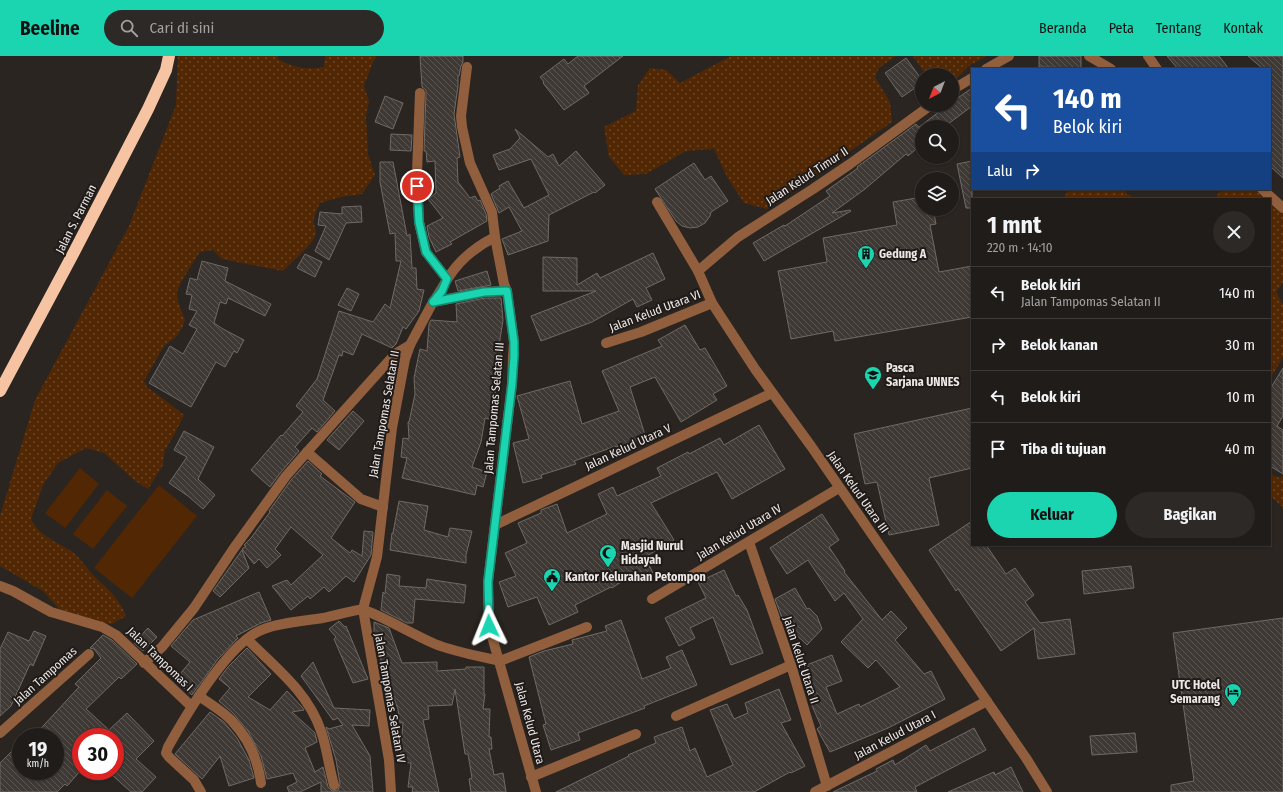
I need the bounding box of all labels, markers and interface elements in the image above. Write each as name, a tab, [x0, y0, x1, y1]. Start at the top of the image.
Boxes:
search box	[104, 10, 384, 46]
text: Beeline	[20, 17, 80, 40]
icon: search	[118, 17, 140, 39]
text: Cari di sini	[150, 19, 214, 37]
text: Beranda	[1039, 20, 1087, 37]
text: Peta	[1109, 20, 1134, 37]
text: Tentang	[1156, 20, 1201, 37]
text: Kontak	[1223, 20, 1263, 37]
north arrow	[915, 68, 959, 112]
map controls	[915, 68, 959, 216]
text: 140 m	[1053, 82, 1122, 115]
icon: left	[987, 84, 1039, 136]
text: Belok kiri	[1053, 116, 1122, 138]
button: search	[915, 120, 959, 164]
street label: Jalan Kelud Timur II	[763, 144, 851, 208]
icon: right	[1021, 160, 1043, 182]
text: Lalu	[987, 162, 1013, 180]
pin	[400, 169, 434, 203]
button: layers	[915, 172, 959, 216]
icon: arrive	[406, 175, 428, 197]
street label: Jalan S. Parman	[53, 182, 99, 256]
text: 1 mnt	[987, 211, 1041, 239]
button: close	[1213, 211, 1255, 253]
text: 220 m · 14:10	[987, 240, 1053, 255]
building icon: Gedung A	[856, 244, 876, 269]
place label: Gedung A	[879, 247, 927, 261]
text: Belok kiri	[1021, 276, 1081, 294]
icon: left	[987, 282, 1009, 304]
text: 140 m	[1219, 284, 1255, 302]
street label: Jalan Kelud Utara VI	[607, 287, 703, 335]
text: Jalan Tampomas Selatan II	[1021, 294, 1161, 309]
icon: right	[987, 334, 1009, 356]
text: Belok kanan	[1021, 336, 1098, 354]
text: 30 m	[1225, 336, 1255, 354]
street label: Jalan Tampomas Selatan III	[481, 342, 507, 474]
street label: Jalan Tampomas Selatan II	[366, 349, 402, 479]
place label: Pasca Sarjana UNNES	[886, 361, 960, 389]
school or university icon: Pasca Sarjana UNNES	[863, 365, 883, 390]
icon: left	[987, 386, 1009, 408]
text: Belok kiri	[1021, 388, 1081, 406]
text: 10 m	[1226, 388, 1255, 406]
street label: Jalan Kelud Utara V	[583, 421, 674, 473]
icon: arrive	[987, 438, 1009, 460]
text: Tiba di tujuan	[1021, 440, 1106, 458]
text: 40 m	[1225, 440, 1255, 458]
street label: Jalan Kelud Utara III	[825, 448, 891, 536]
button: Keluar	[987, 492, 1117, 538]
button: Bagikan	[1125, 492, 1255, 538]
street label: Jalan Kelud Utara IV	[694, 501, 785, 563]
place label: Masjid Nurul Hidayah	[621, 539, 684, 567]
mosque icon: Masjid Nurul Hidayah	[598, 543, 618, 568]
public building icon: Kantor Kelurahan Petompon	[542, 567, 562, 592]
place label: Kantor Kelurahan Petompon	[565, 570, 706, 584]
position arrow	[468, 605, 510, 647]
street label: Jalan Kelut Utara II	[780, 615, 822, 705]
street label: Jalan Tampomas I	[124, 624, 196, 694]
street label: Jalan Tampomas Selatan IV	[372, 632, 408, 765]
street label: Jalan Tampomas	[11, 644, 79, 708]
place label: UTC Hotel Semarang	[1170, 678, 1221, 706]
street label: Jalan Kelud Utara	[512, 680, 548, 766]
hotel icon: UTC Hotel Semarang	[1223, 682, 1243, 707]
street label: Jalan Kelud Utara I	[852, 708, 938, 762]
speed limit sign: 30	[72, 728, 124, 780]
text: 19	[29, 737, 47, 761]
text: km/h	[27, 758, 49, 770]

